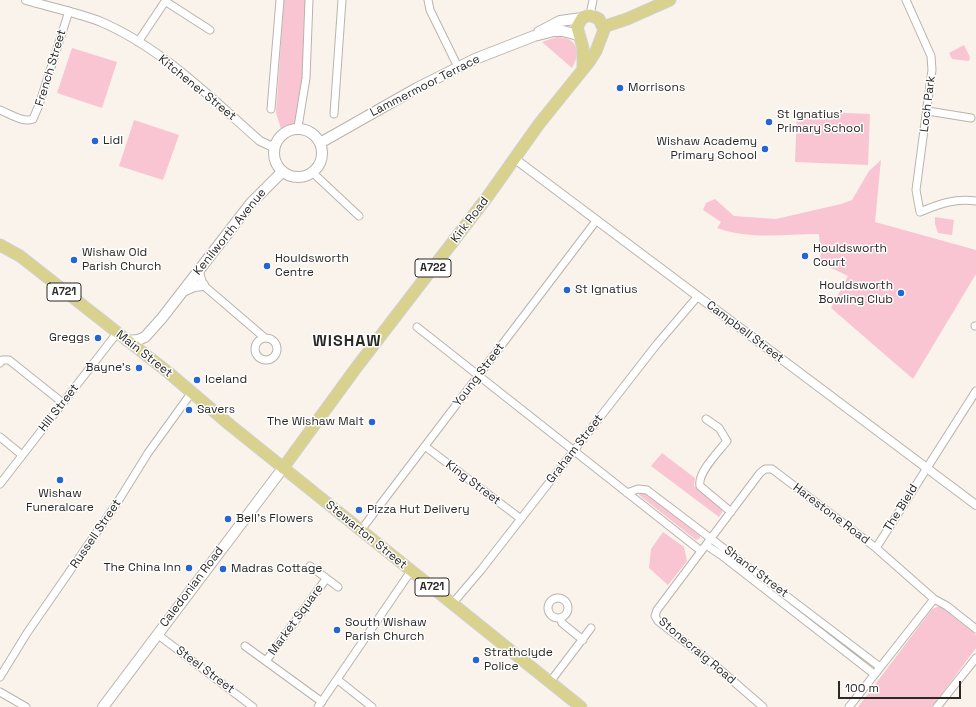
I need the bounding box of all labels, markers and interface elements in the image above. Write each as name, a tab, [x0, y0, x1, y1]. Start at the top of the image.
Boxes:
street label: French Street	[32, 28, 70, 108]
street label: Kitchener Street	[155, 52, 239, 124]
street label: Lammermoor Terrace	[368, 52, 482, 120]
street label: Loch Park	[917, 75, 939, 133]
place label: Morrisons	[628, 81, 685, 95]
marker: Morrisons	[615, 83, 625, 93]
place label: St Ignatius' Primary School	[777, 108, 864, 136]
marker: St Ignatius' Primary School	[764, 117, 774, 127]
place label: Lidl	[103, 134, 123, 148]
place label: Wishaw Academy Primary School	[657, 135, 757, 163]
marker: Lidl	[90, 136, 100, 146]
marker: Wishaw Academy Primary School	[760, 144, 770, 154]
street label: Kenilworth Avenue	[191, 186, 269, 278]
street label: Kirk Road	[448, 194, 492, 246]
place label: Houldsworth Court	[813, 242, 887, 270]
place label: Wishaw Old Parish Church	[82, 246, 161, 274]
marker: Houldsworth Court	[800, 251, 810, 261]
place label: Houldsworth Centre	[275, 252, 349, 280]
marker: Wishaw Old Parish Church	[69, 255, 79, 265]
road number: A722	[415, 259, 451, 277]
marker: Houldsworth Centre	[262, 261, 272, 271]
place label: Houldsworth Bowling Club	[818, 279, 893, 307]
road number: A721	[47, 283, 81, 301]
place label: St Ignatius	[575, 283, 638, 297]
marker: St Ignatius	[562, 285, 572, 295]
marker: Houldsworth Bowling Club	[896, 288, 906, 298]
street label: Campbell Street	[703, 298, 787, 366]
street label: Main Street	[113, 328, 175, 380]
place label: Greggs	[49, 331, 90, 345]
district label: WISHAW	[312, 332, 382, 352]
marker: Greggs	[93, 333, 103, 343]
street label: Young Street	[450, 340, 508, 410]
place label: Bayne's	[86, 361, 131, 375]
marker: Bayne's	[134, 363, 144, 373]
place label: Iceland	[205, 373, 247, 387]
marker: Iceland	[192, 375, 202, 385]
street label: Hill Street	[36, 381, 82, 435]
place label: Savers	[197, 403, 235, 417]
marker: Savers	[184, 405, 194, 415]
street label: Graham Street	[544, 412, 606, 486]
place label: The Wishaw Malt	[267, 415, 364, 429]
marker: The Wishaw Malt	[367, 417, 377, 427]
street label: King Street	[443, 458, 503, 508]
marker: Wishaw Funeralcare	[55, 475, 65, 485]
street label: Harestone Road	[790, 481, 872, 547]
street label: The Bield	[881, 482, 921, 534]
place label: Wishaw Funeralcare	[26, 487, 94, 515]
street label: Russell Street	[68, 497, 124, 571]
street label: Stewarton Street	[322, 498, 410, 572]
place label: Pizza Hut Delivery	[367, 503, 470, 517]
marker: Pizza Hut Delivery	[354, 505, 364, 515]
place label: Bell's Flowers	[236, 512, 313, 526]
marker: Bell's Flowers	[223, 514, 233, 524]
street label: Shand Street	[721, 543, 791, 601]
street label: Caledonian Road	[157, 544, 227, 630]
place label: The China Inn	[103, 561, 181, 575]
place label: Madras Cottage	[231, 562, 322, 576]
marker: The China Inn	[184, 563, 194, 573]
marker: Madras Cottage	[218, 564, 228, 574]
road number: A721	[415, 578, 449, 596]
street label: Market Square	[265, 582, 327, 658]
street label: Stonecraig Road	[656, 615, 738, 687]
place label: South Wishaw Parish Church	[345, 616, 427, 644]
marker: South Wishaw Parish Church	[332, 625, 342, 635]
street label: Steel Street	[173, 643, 237, 697]
place label: Strathclyde Police	[484, 646, 553, 674]
marker: Strathclyde Police	[471, 655, 481, 665]
scale bar	[840, 673, 963, 699]
text: 100 m	[845, 680, 879, 696]

